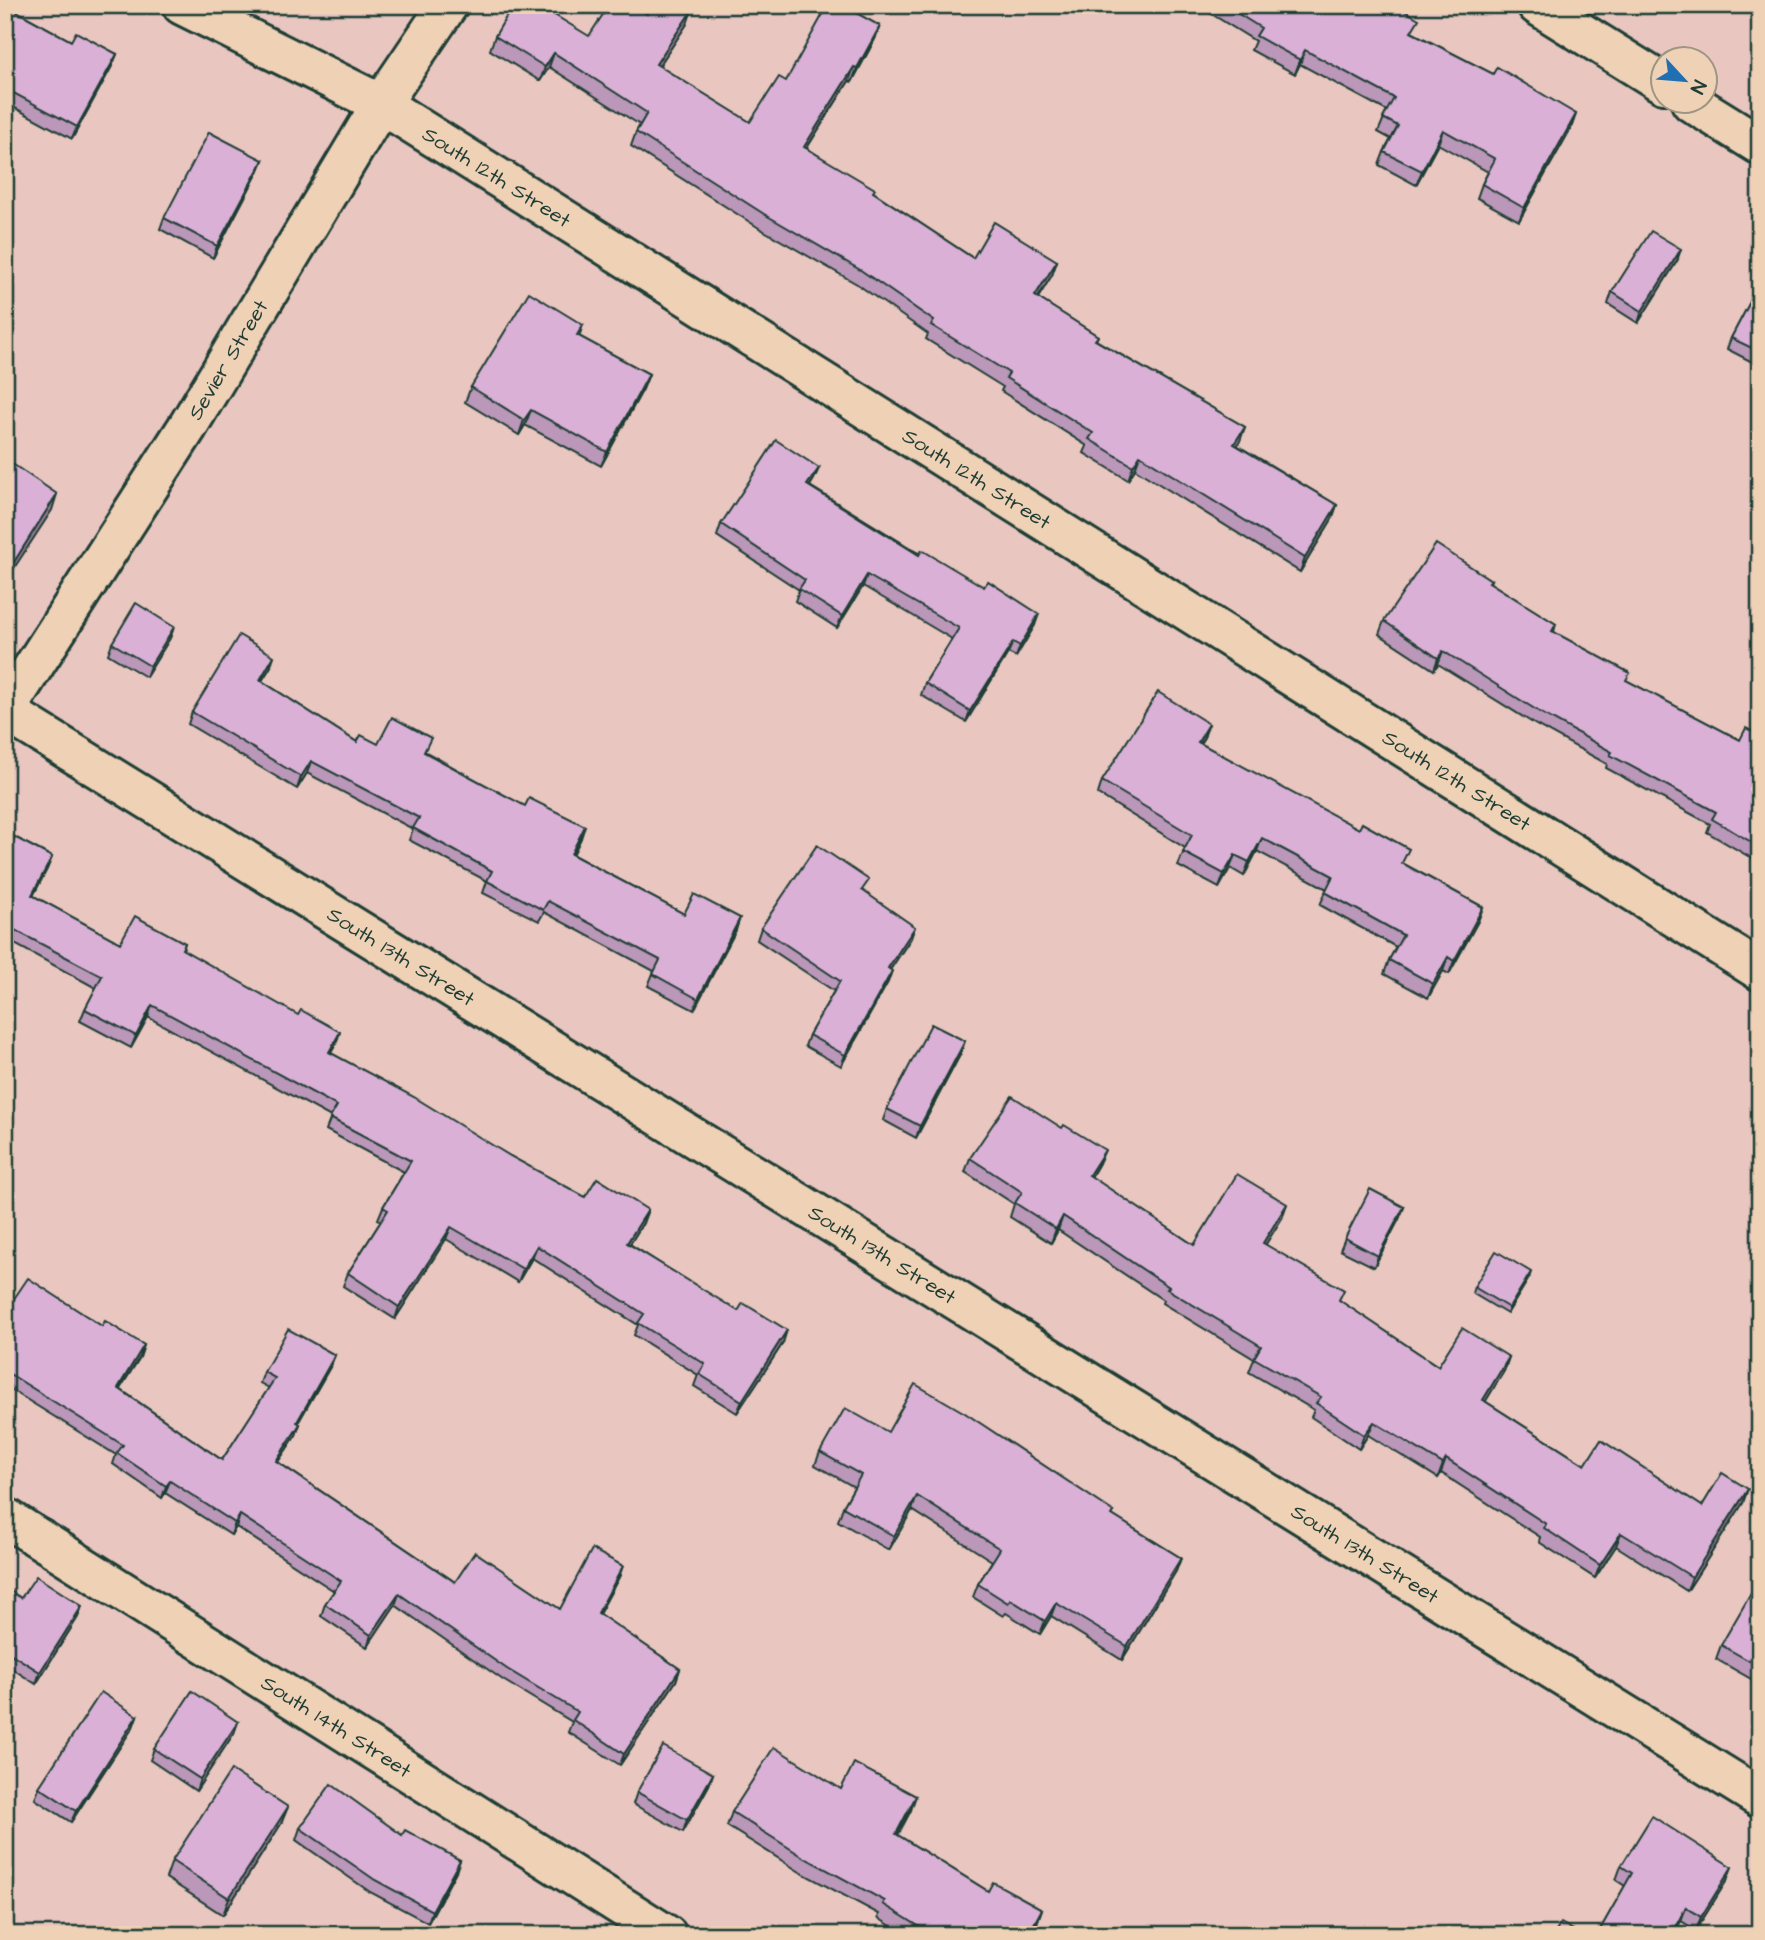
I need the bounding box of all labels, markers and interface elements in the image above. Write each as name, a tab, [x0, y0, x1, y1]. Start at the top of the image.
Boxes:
north arrow	[1650, 46, 1720, 116]
text: N	[1683, 76, 1713, 98]
street label: South 12th Street	[417, 119, 577, 235]
street label: Sevier Street	[181, 294, 275, 425]
street label: South 12th Street	[897, 421, 1057, 536]
street label: South 12th Street	[1377, 723, 1537, 838]
street label: South 13th Street	[322, 900, 481, 1013]
street label: South 13th Street	[803, 1198, 962, 1311]
street label: South 13th Street	[1286, 1497, 1445, 1611]
street label: South 14th Street	[256, 1668, 418, 1785]

